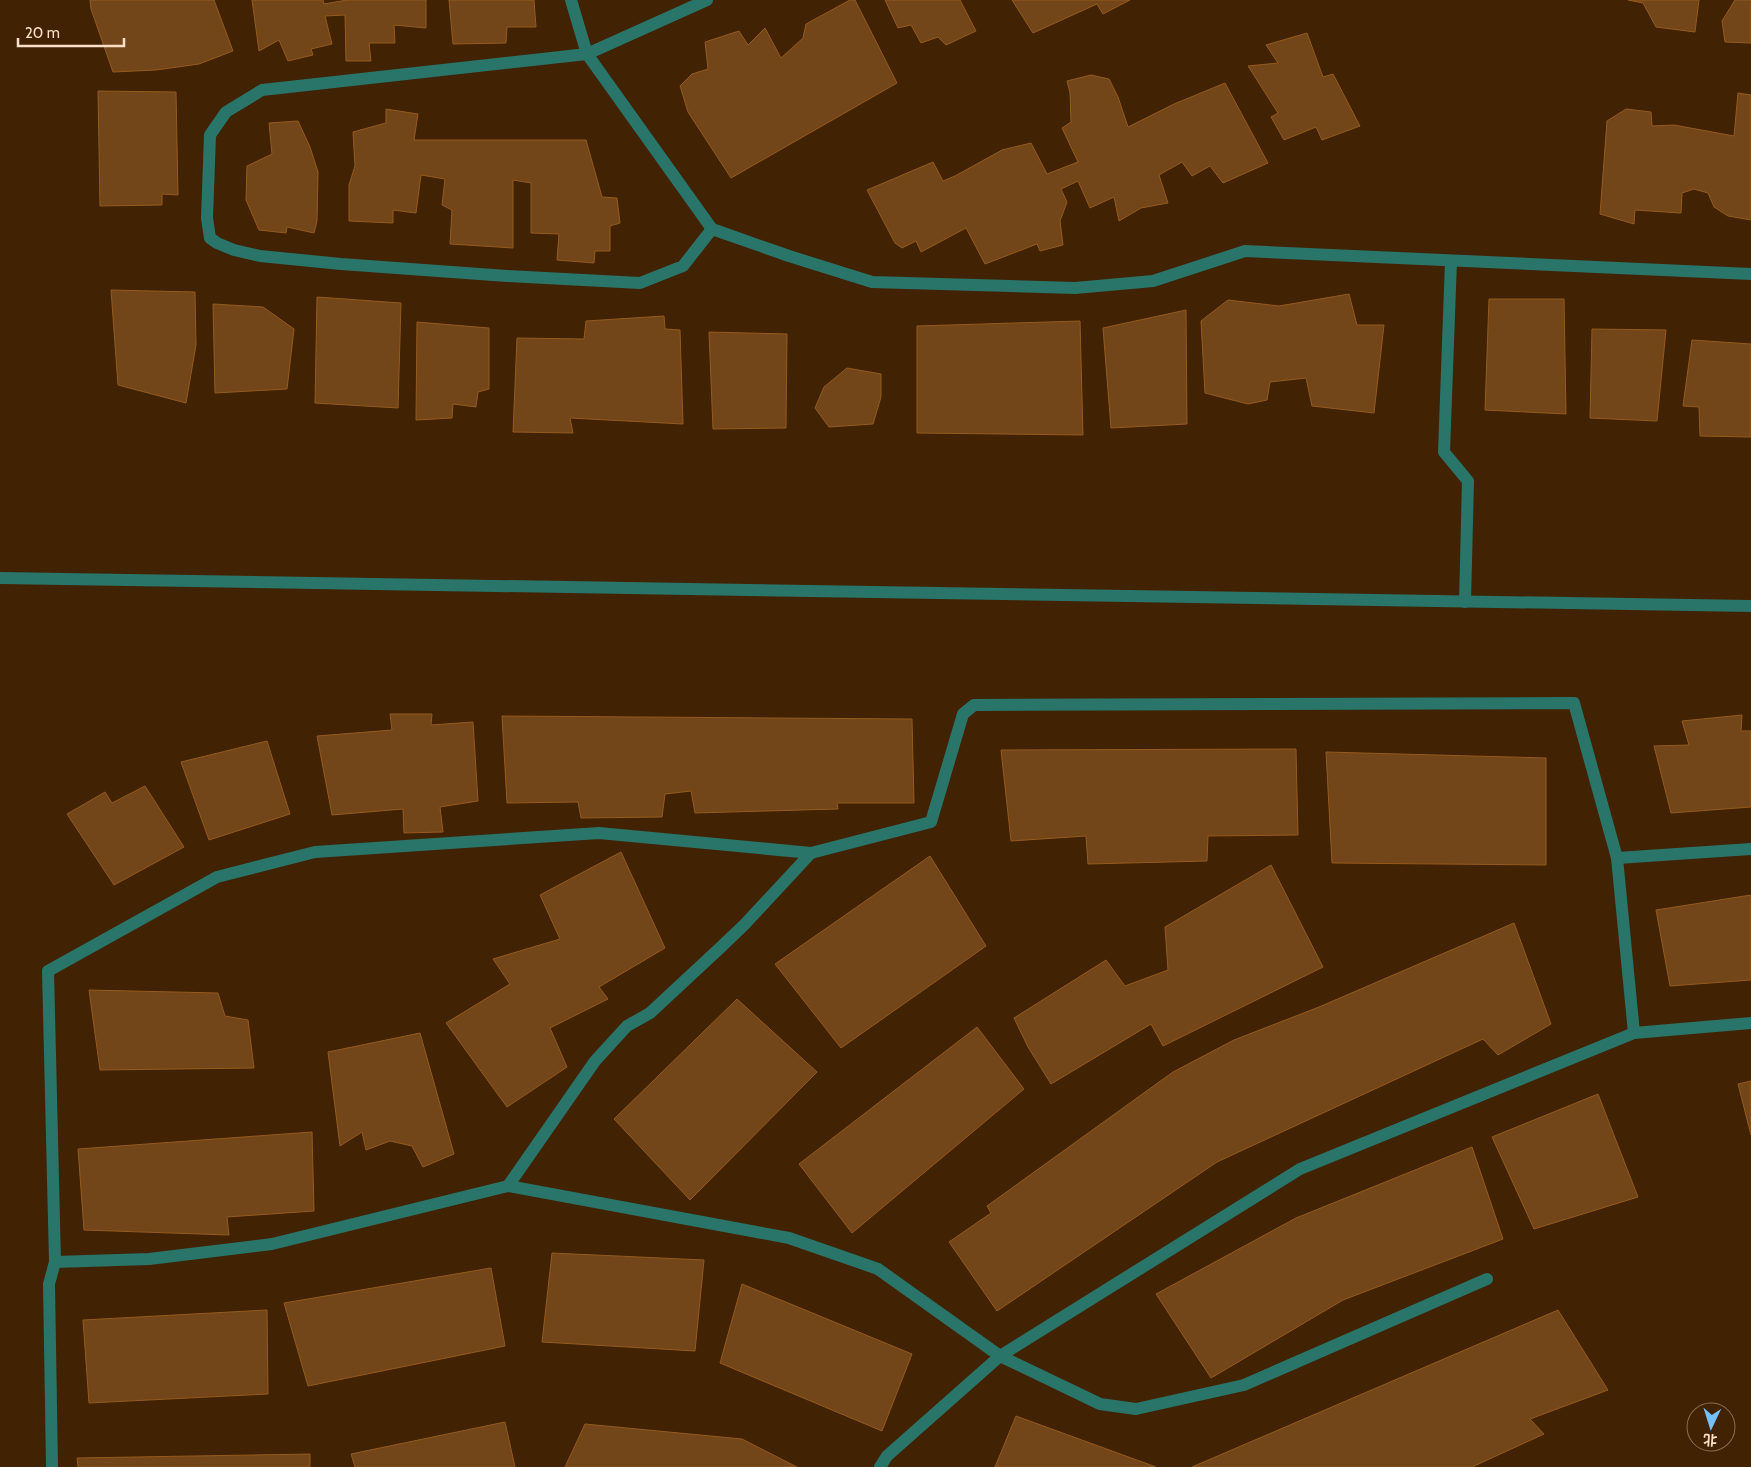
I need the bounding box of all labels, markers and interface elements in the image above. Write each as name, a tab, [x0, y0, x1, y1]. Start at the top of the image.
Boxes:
scale bar	[18, 15, 124, 47]
text: 20 m	[25, 24, 60, 42]
north arrow	[1686, 1402, 1736, 1452]
text: 北	[1702, 1431, 1718, 1449]

